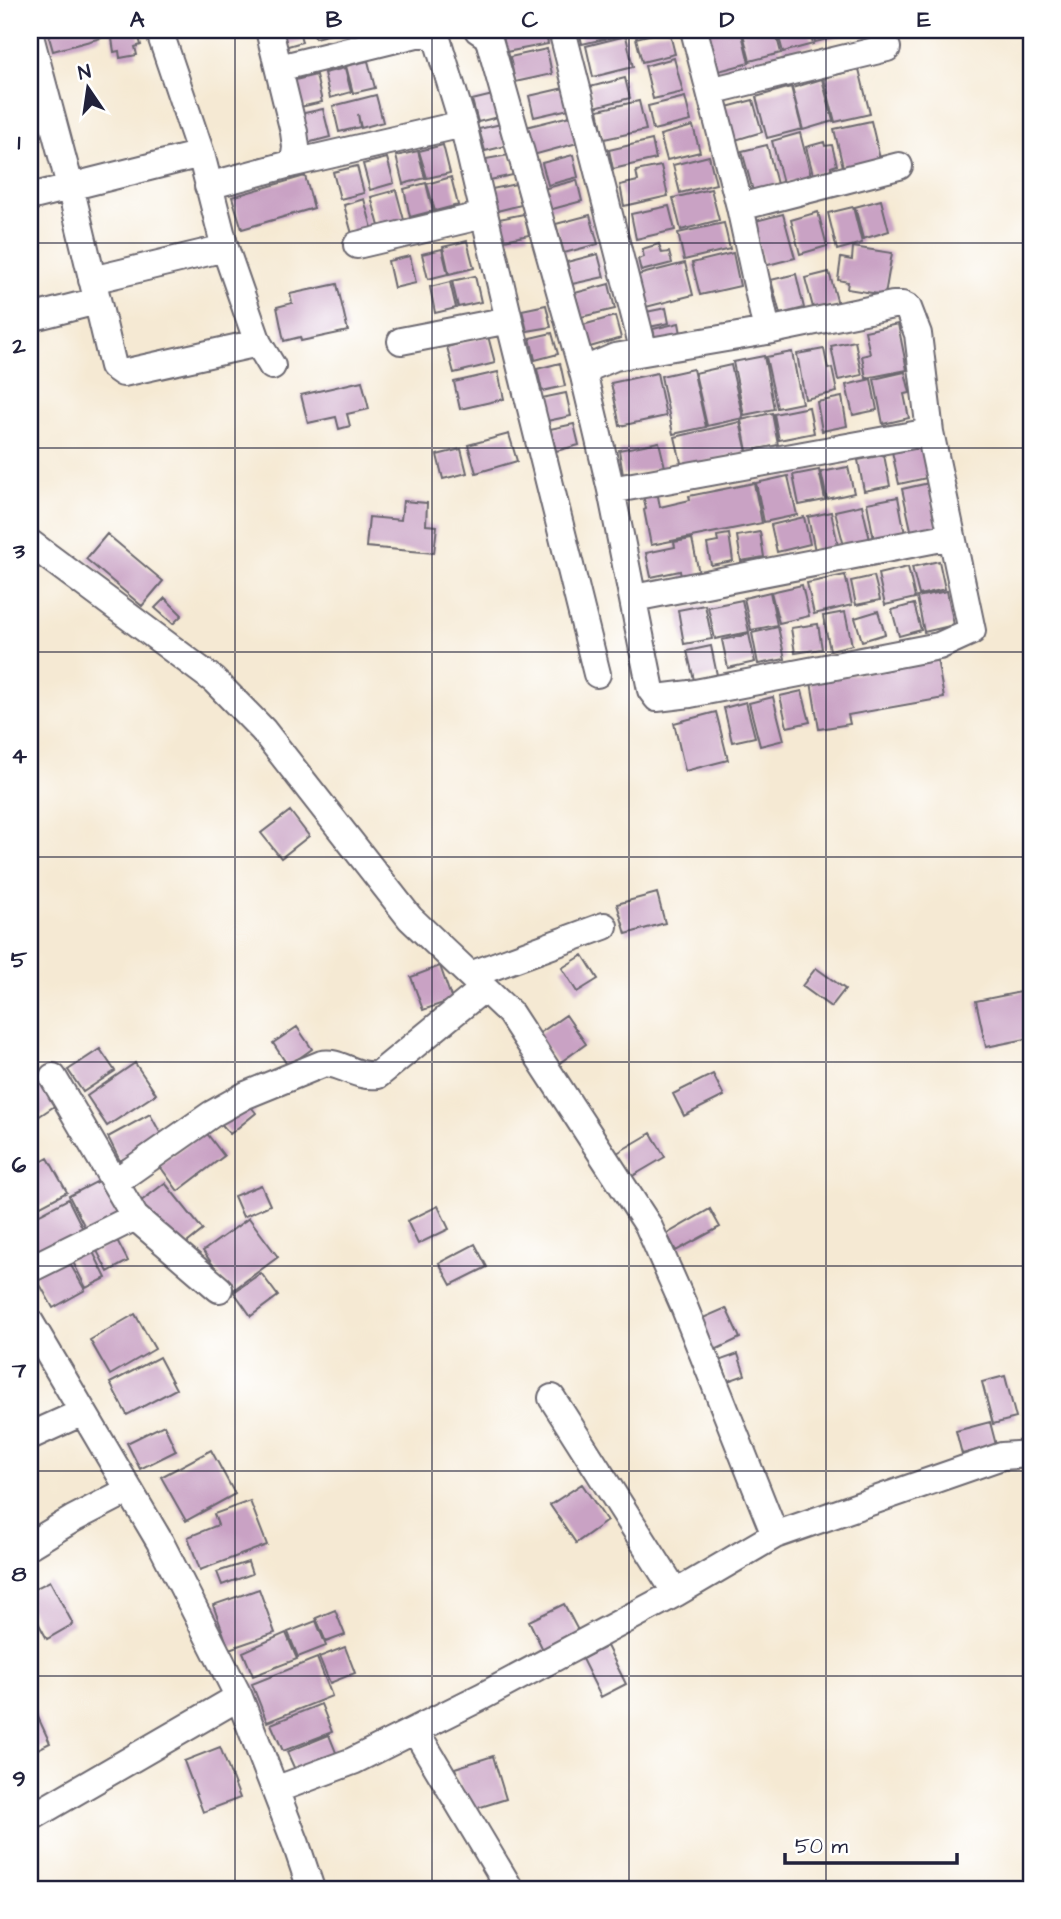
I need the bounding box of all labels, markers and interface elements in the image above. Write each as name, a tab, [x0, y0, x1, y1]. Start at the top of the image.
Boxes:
text: A	[130, 4, 145, 36]
text: B	[326, 4, 343, 36]
text: C	[522, 4, 539, 36]
text: D	[720, 4, 735, 36]
text: E	[917, 4, 931, 36]
north arrow	[52, 52, 122, 122]
text: N	[76, 58, 93, 87]
text: 1	[18, 126, 21, 158]
text: 2	[11, 330, 26, 362]
text: 3	[12, 535, 25, 567]
text: 4	[11, 740, 27, 772]
text: 5	[11, 944, 28, 976]
text: 6	[12, 1149, 27, 1181]
text: 7	[11, 1354, 27, 1386]
text: 8	[12, 1558, 27, 1590]
text: 9	[12, 1763, 26, 1795]
scale bar	[785, 1821, 956, 1865]
text: 50 m	[795, 1832, 849, 1861]

